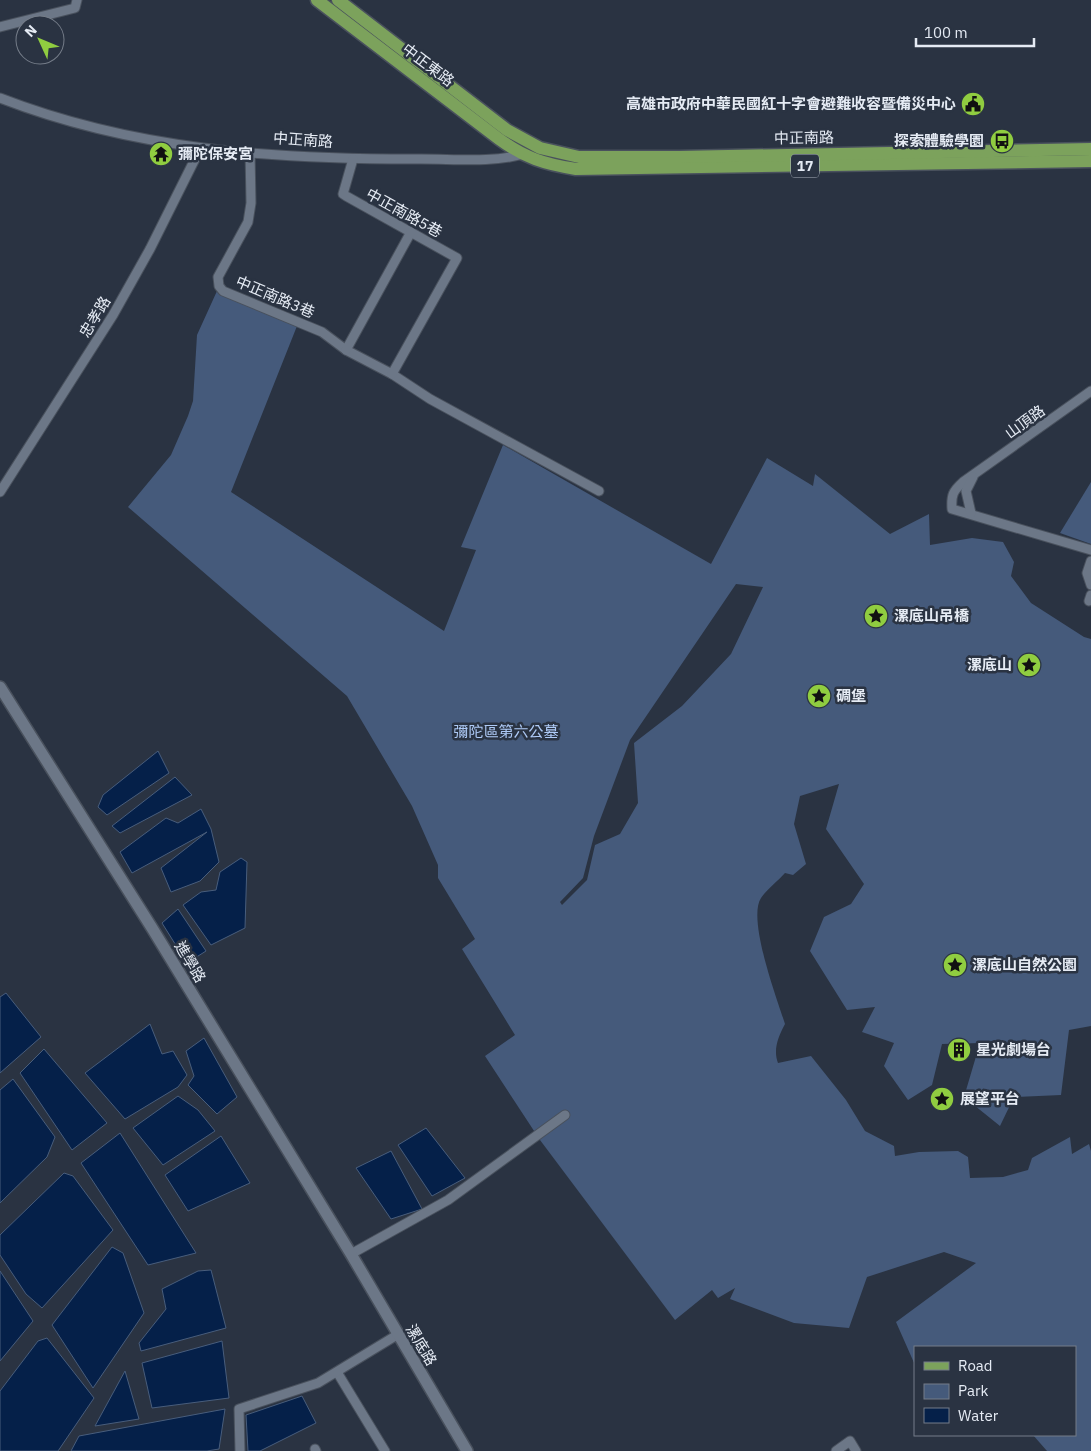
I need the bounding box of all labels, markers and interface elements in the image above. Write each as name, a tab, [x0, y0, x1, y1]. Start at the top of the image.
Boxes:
north arrow	[15, 15, 65, 65]
scale bar	[916, 15, 1034, 47]
text: N	[21, 21, 41, 41]
text: 100 m	[924, 23, 968, 42]
street label: 中正東路	[399, 39, 458, 90]
public building icon: 高雄市政府中華民國紅十字會避難收容暨備災中心	[960, 91, 986, 117]
place label: 高雄市政府中華民國紅十字會避難收容暨備災中心	[626, 94, 956, 113]
street label: 中正南路	[774, 127, 834, 148]
street label: 中正南路	[272, 128, 334, 151]
bus stop icon: 探索體驗學園	[989, 128, 1015, 154]
place label: 探索體驗學園	[894, 131, 984, 150]
temple icon: 彌陀保安宮	[148, 141, 174, 167]
place label: 彌陀保安宮	[178, 144, 253, 163]
road number: 17	[791, 154, 819, 178]
street label: 中正南路5巷	[363, 184, 446, 241]
street label: 中正南路3巷	[233, 271, 318, 322]
street label: 忠孝路	[75, 293, 114, 341]
street label: 山頂路	[1001, 401, 1048, 443]
place icon: 漯底山吊橋	[863, 603, 889, 629]
place label: 漯底山吊橋	[894, 606, 970, 625]
place icon: 漯底山	[1016, 652, 1042, 678]
place label: 漯底山	[967, 655, 1012, 674]
place icon: 碉堡	[806, 683, 832, 709]
place label: 碉堡	[836, 686, 866, 705]
park label: 彌陀區第六公墓	[453, 722, 559, 741]
street label: 進學路	[171, 938, 210, 986]
place icon: 漯底山自然公園	[942, 952, 968, 978]
place label: 漯底山自然公園	[972, 955, 1077, 974]
building icon: 星光劇場台	[946, 1037, 972, 1063]
place label: 星光劇場台	[976, 1040, 1051, 1059]
place icon: 展望平台	[929, 1086, 955, 1112]
place label: 展望平台	[960, 1089, 1020, 1108]
street label: 漯底路	[402, 1321, 441, 1369]
legend	[914, 1346, 1076, 1436]
text: Road	[958, 1356, 993, 1375]
text: Park	[958, 1381, 988, 1400]
text: Water	[958, 1406, 999, 1425]

